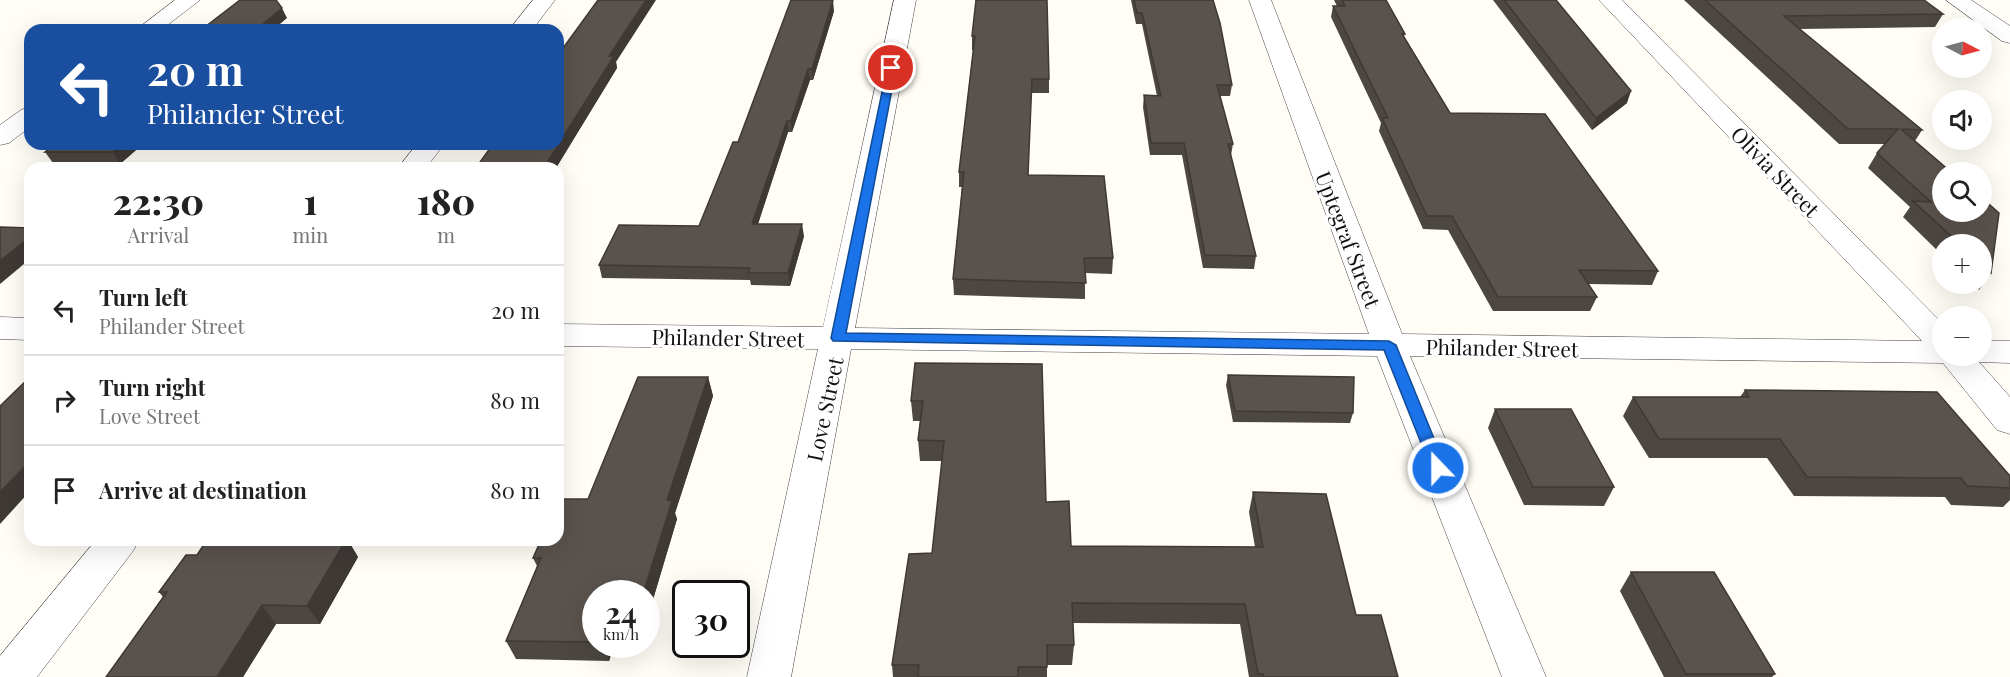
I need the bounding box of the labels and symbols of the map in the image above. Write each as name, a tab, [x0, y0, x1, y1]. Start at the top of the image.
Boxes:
north arrow	[1932, 18, 1992, 78]
pin	[865, 42, 916, 93]
street label: Olivia Street	[1726, 120, 1827, 223]
street label: Uptegraf Street	[1310, 167, 1388, 312]
street label: Philander Street	[651, 322, 805, 352]
street label: Philander Street	[1425, 332, 1579, 362]
street label: Love Street	[799, 354, 849, 464]
position arrow	[1406, 436, 1470, 500]
speed limit sign: 30	[672, 580, 750, 658]

